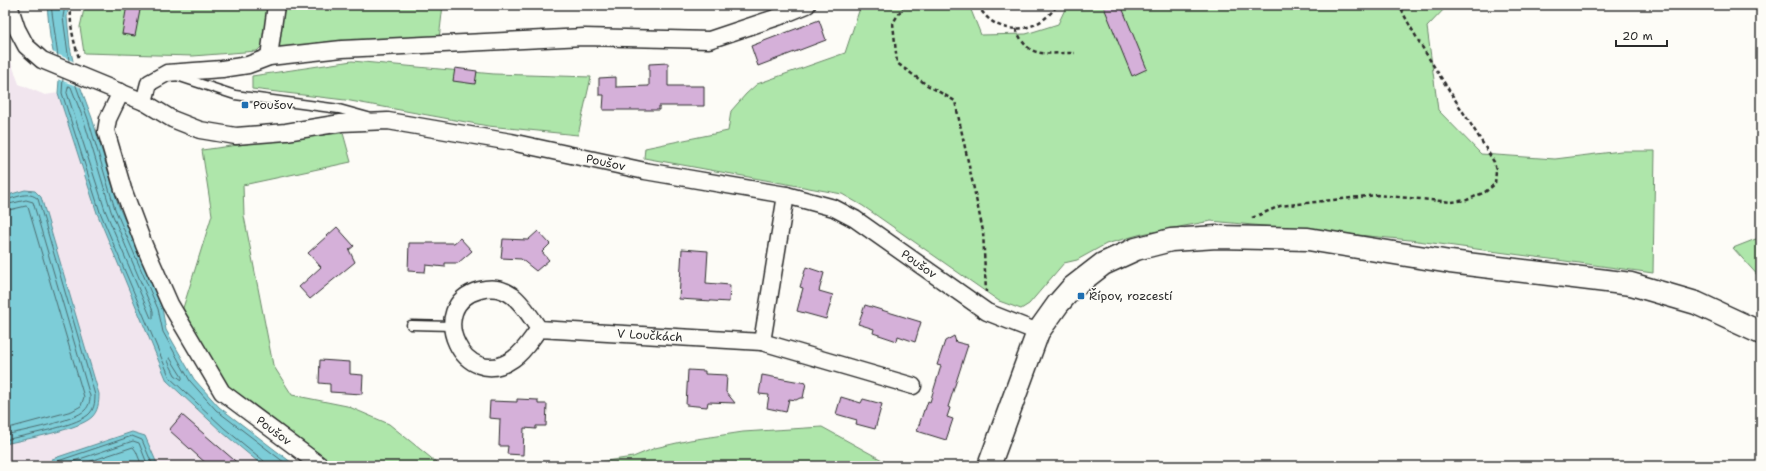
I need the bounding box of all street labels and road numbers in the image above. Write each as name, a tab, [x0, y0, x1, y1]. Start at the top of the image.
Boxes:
street label: Poušov	[584, 150, 627, 175]
street label: Poušov	[898, 246, 940, 282]
street label: V Loučkách	[617, 326, 683, 345]
street label: Poušov	[253, 412, 295, 449]

